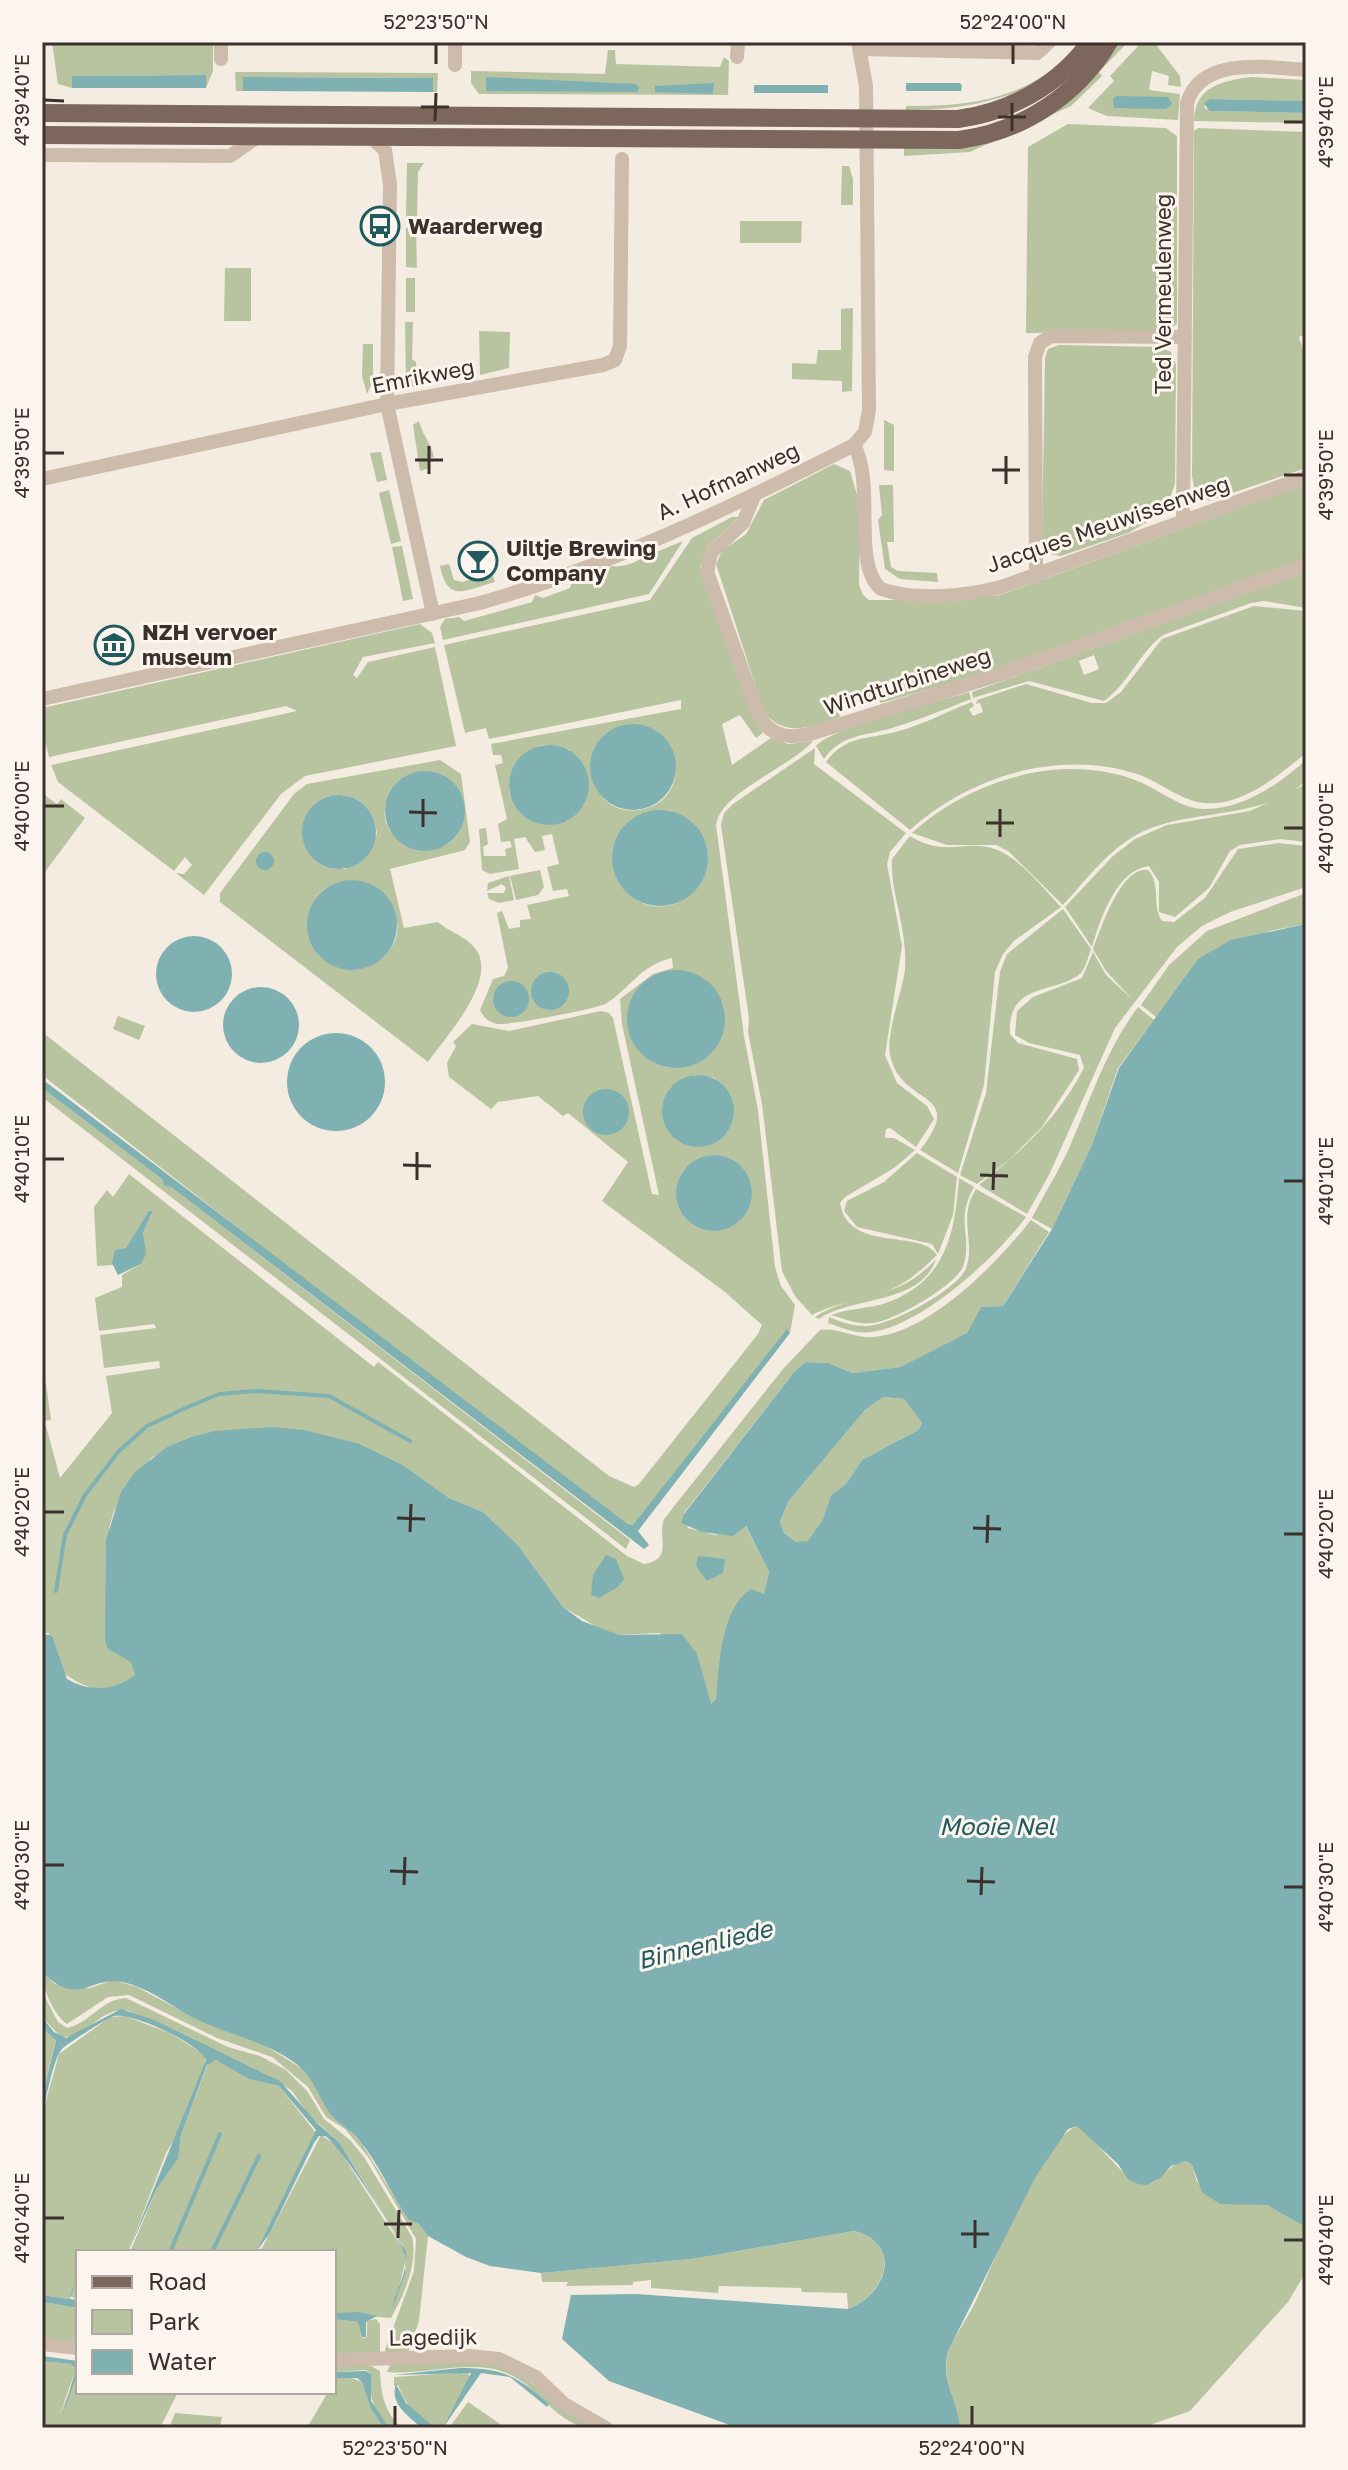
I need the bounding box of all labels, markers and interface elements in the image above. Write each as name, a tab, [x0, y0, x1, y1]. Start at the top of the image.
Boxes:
text: 52°23'50"N	[383, 9, 489, 33]
text: 52°24'00"N	[960, 9, 1067, 33]
text: 4°39'40"E	[9, 54, 33, 146]
text: 4°39'40"E	[1313, 76, 1337, 168]
street label: Ted Vermeulenweg	[1149, 194, 1176, 394]
bus stop icon: Waarderweg	[359, 205, 401, 247]
place label: Waarderweg	[408, 212, 543, 239]
street label: Emrikweg	[369, 352, 476, 399]
text: 4°39'50"E	[9, 407, 33, 499]
text: 4°39'50"E	[1313, 429, 1337, 521]
street label: A. Hofmanweg	[652, 436, 803, 525]
street label: Jacques Meuwissenweg	[983, 469, 1233, 578]
place label: Uiltje Brewing Company	[506, 534, 656, 586]
bar icon: Uiltje Brewing Company	[457, 540, 499, 582]
place label: NZH vervoer museum	[142, 618, 278, 670]
museum icon: NZH vervoer museum	[93, 624, 135, 666]
street label: Windturbineweg	[820, 641, 994, 720]
text: 4°40'00"E	[9, 761, 33, 852]
text: 4°40'00"E	[1313, 783, 1337, 874]
text: 4°40'10"E	[9, 1115, 33, 1203]
text: 4°40'10"E	[1313, 1137, 1337, 1225]
text: 4°40'20"E	[9, 1467, 33, 1557]
text: 4°40'20"E	[1313, 1489, 1337, 1579]
water label: Mooie Nel	[939, 1811, 1056, 1840]
text: 4°40'30"E	[9, 1820, 33, 1910]
text: 4°40'30"E	[1313, 1842, 1337, 1932]
water label: Binnenliede	[634, 1912, 777, 1974]
text: 4°40'40"E	[9, 2173, 33, 2263]
text: 4°40'40"E	[1313, 2195, 1337, 2285]
legend	[76, 2250, 336, 2394]
text: Road	[148, 2266, 207, 2295]
text: Park	[148, 2306, 200, 2335]
street label: Lagedijk	[388, 2322, 478, 2351]
text: Water	[148, 2346, 216, 2375]
text: 52°23'50"N	[342, 2435, 448, 2459]
text: 52°24'00"N	[919, 2435, 1026, 2459]

